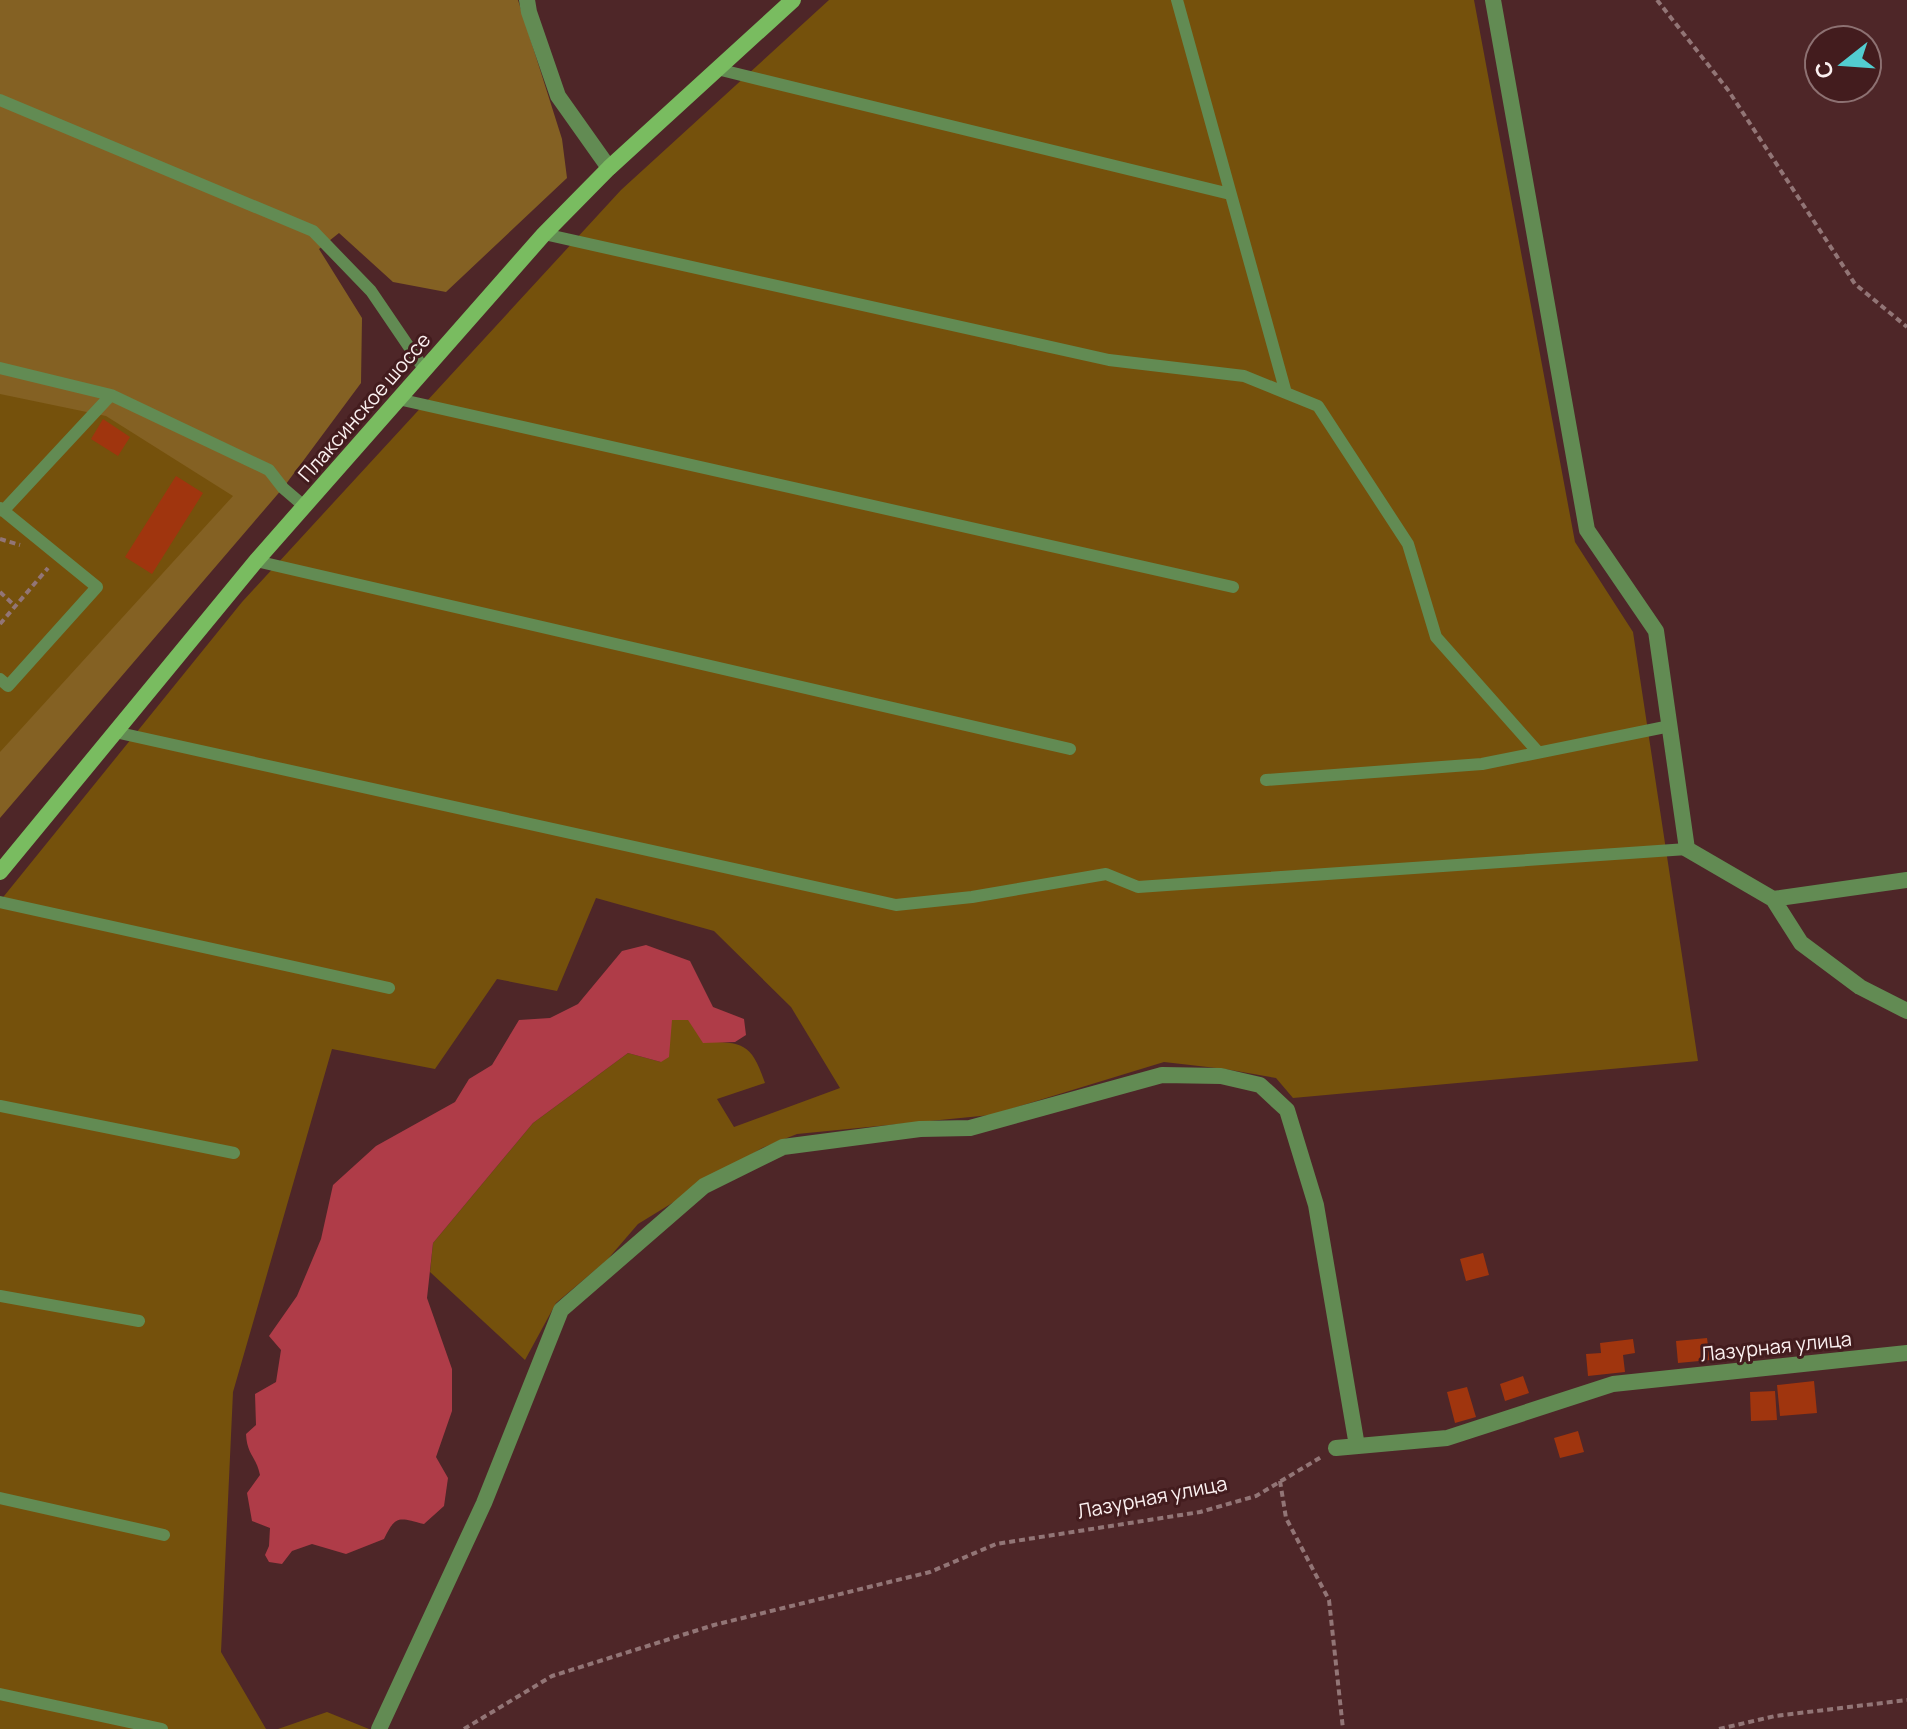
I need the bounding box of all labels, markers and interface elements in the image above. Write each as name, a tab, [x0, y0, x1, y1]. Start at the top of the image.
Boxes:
north arrow	[1803, 24, 1883, 104]
text: С	[1807, 58, 1841, 82]
street label: Плаксинское шоссе	[292, 327, 436, 487]
street label: Лазурная улица	[1699, 1325, 1853, 1367]
street label: Лазурная улица	[1075, 1469, 1229, 1525]

